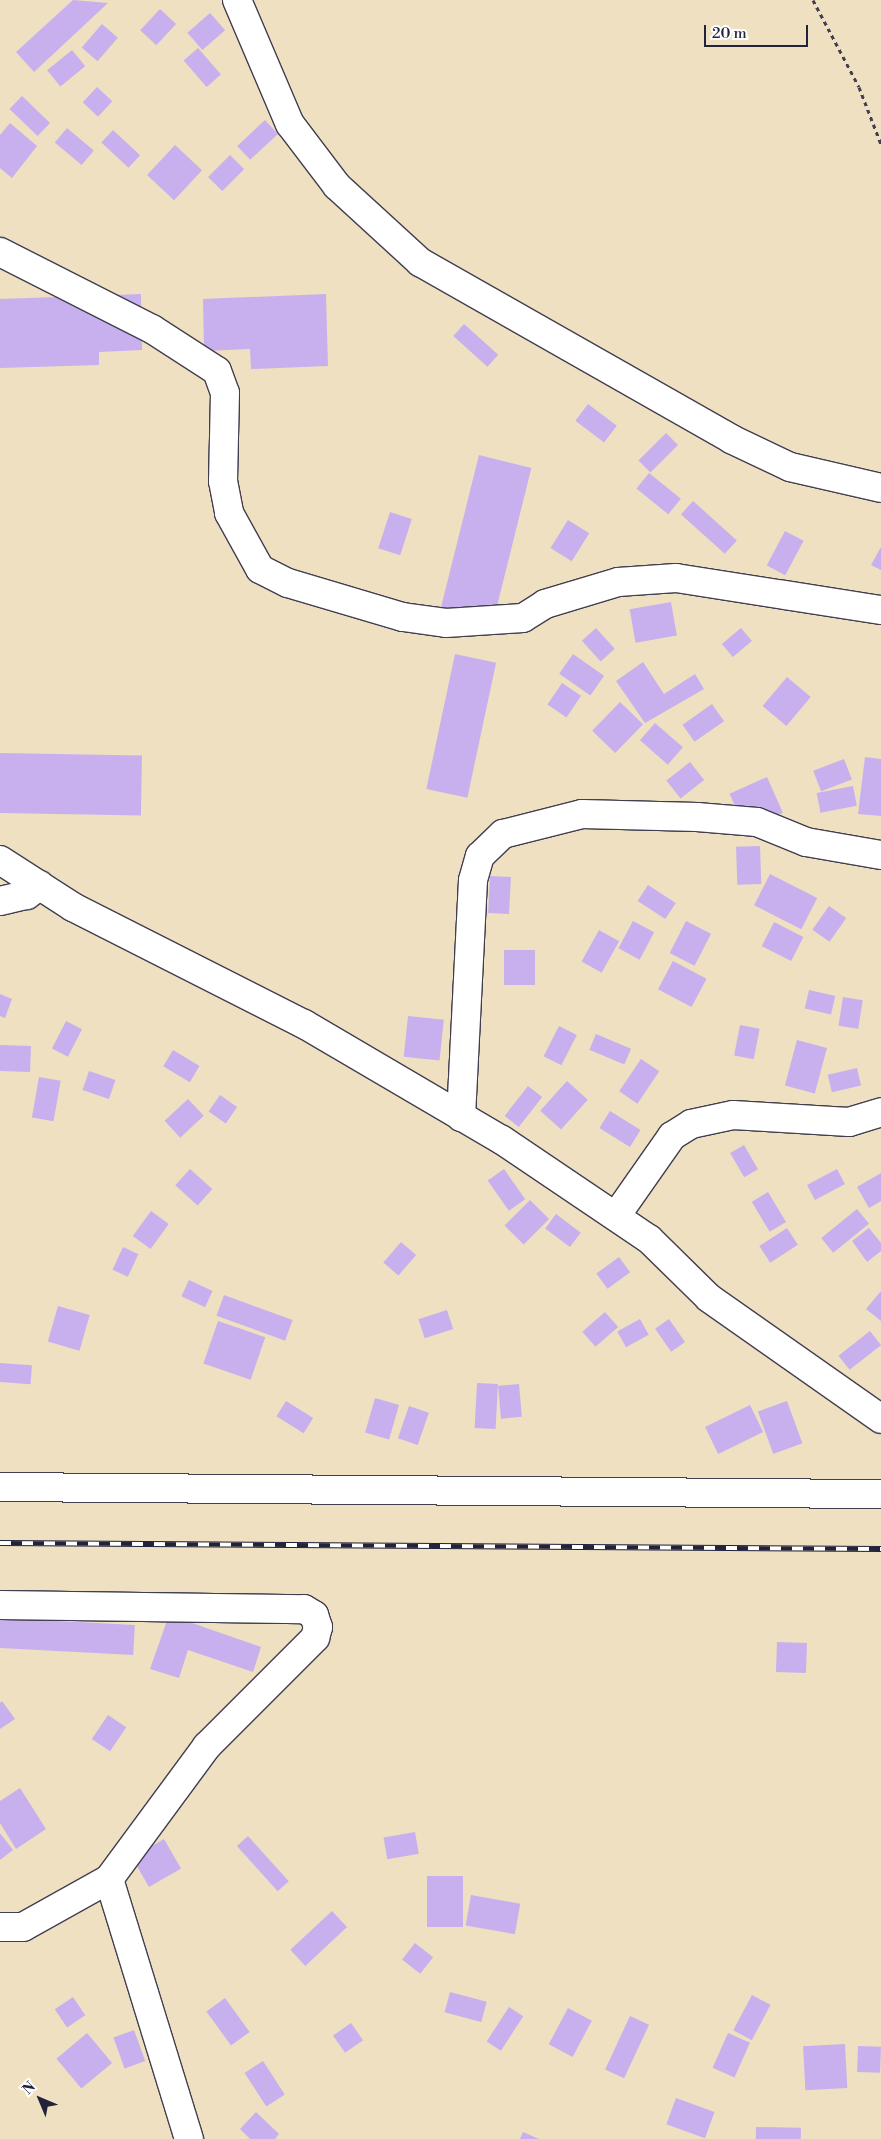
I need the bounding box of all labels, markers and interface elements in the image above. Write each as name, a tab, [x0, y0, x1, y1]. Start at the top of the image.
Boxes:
scale bar	[706, 15, 810, 47]
text: 20 m	[712, 24, 747, 43]
north arrow	[15, 2074, 65, 2124]
text: N	[19, 2078, 40, 2099]

